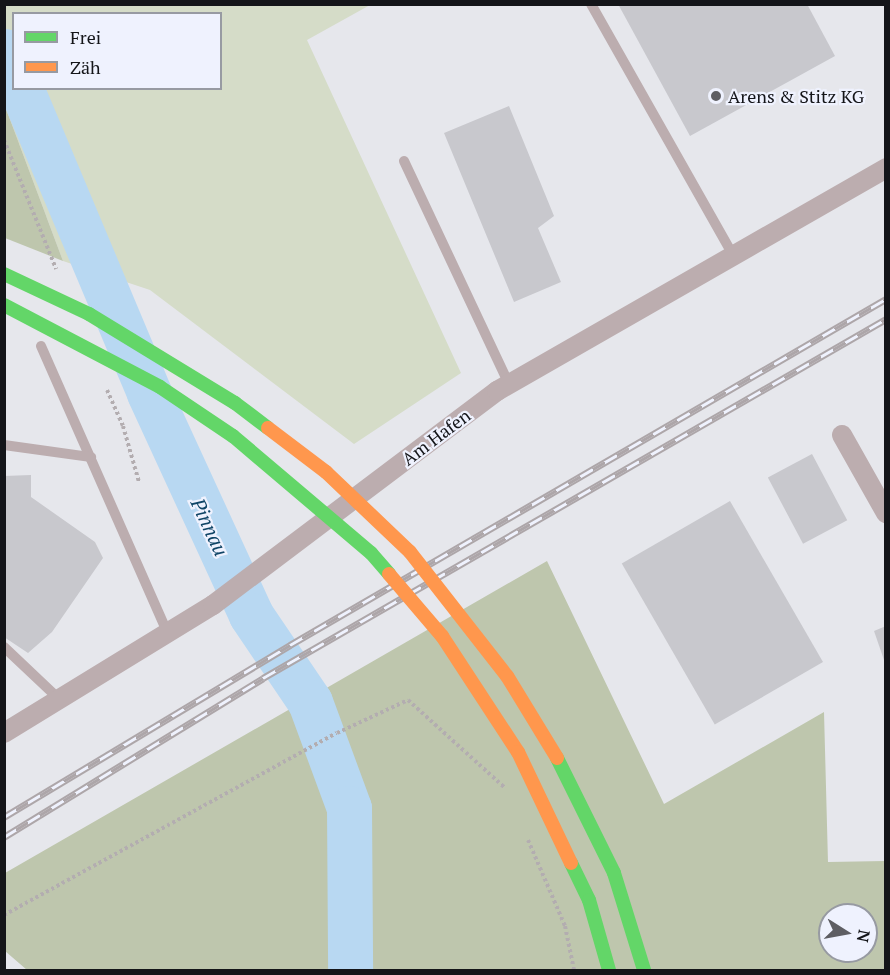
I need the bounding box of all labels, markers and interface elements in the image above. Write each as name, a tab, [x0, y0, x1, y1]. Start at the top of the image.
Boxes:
legend	[12, 12, 222, 90]
text: Frei	[70, 25, 101, 49]
text: Zäh	[70, 55, 101, 79]
place label: Arens & Stitz KG	[728, 85, 864, 107]
marker: Arens & Stitz KG	[709, 89, 723, 103]
street label: Am Hafen	[398, 404, 474, 470]
water label: Pinnau	[186, 494, 234, 560]
north arrow	[818, 903, 878, 963]
text: N	[852, 928, 876, 944]

